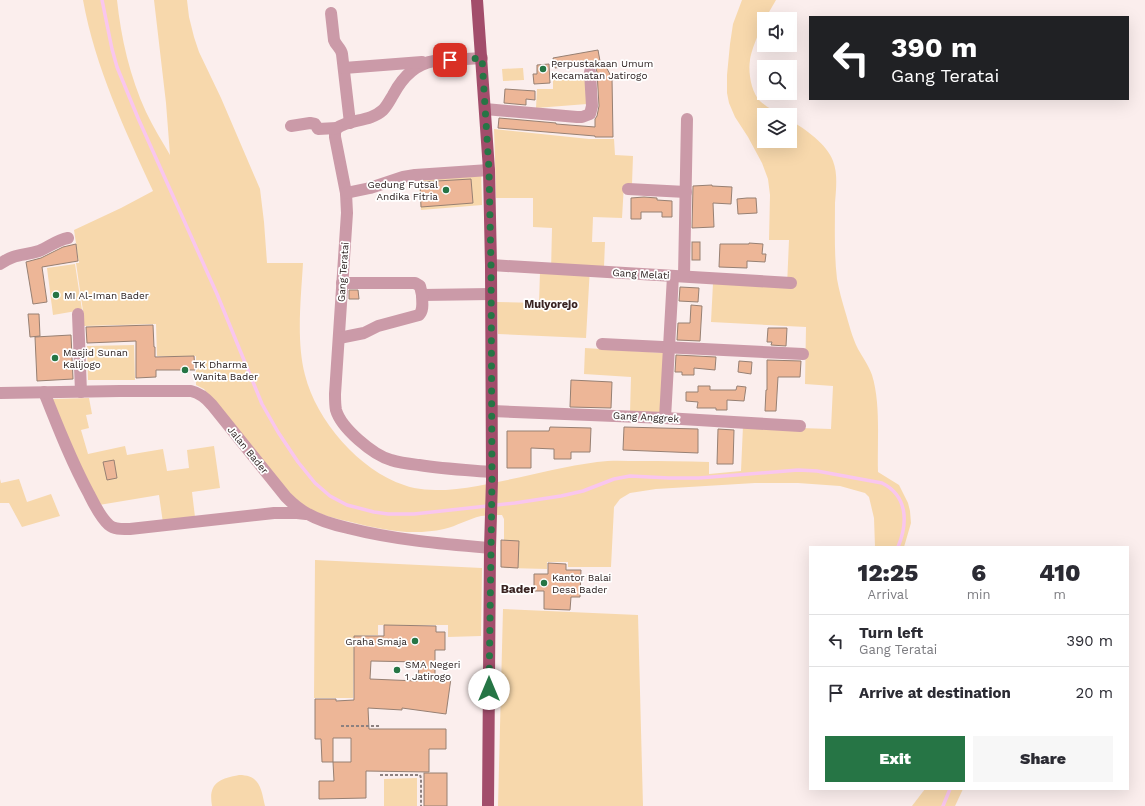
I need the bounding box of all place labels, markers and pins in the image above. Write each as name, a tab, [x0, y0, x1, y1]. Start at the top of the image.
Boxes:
pin	[433, 43, 467, 77]
place label: Perpustakaan Umum Kecamatan Jatirogo	[551, 58, 653, 81]
marker: Perpustakaan Umum Kecamatan Jatirogo	[538, 64, 548, 74]
place label: Gedung Futsal Andika Fitria	[368, 179, 438, 202]
marker: Gedung Futsal Andika Fitria	[441, 185, 451, 195]
marker: MI Al-Iman Bader	[51, 290, 61, 300]
place label: MI Al-Iman Bader	[64, 290, 149, 301]
place label: Masjid Sunan Kalijogo	[63, 347, 128, 370]
marker: Masjid Sunan Kalijogo	[50, 353, 60, 363]
place label: TK Dharma Wanita Bader	[193, 359, 258, 382]
marker: TK Dharma Wanita Bader	[180, 365, 190, 375]
place label: Kantor Balai Desa Bader	[552, 572, 611, 595]
marker: Kantor Balai Desa Bader	[539, 578, 549, 588]
place label: Graha Smaja	[345, 636, 407, 647]
marker: Graha Smaja	[410, 636, 420, 646]
place label: SMA Negeri 1 Jatirogo	[405, 659, 460, 682]
marker: SMA Negeri 1 Jatirogo	[392, 665, 402, 675]

